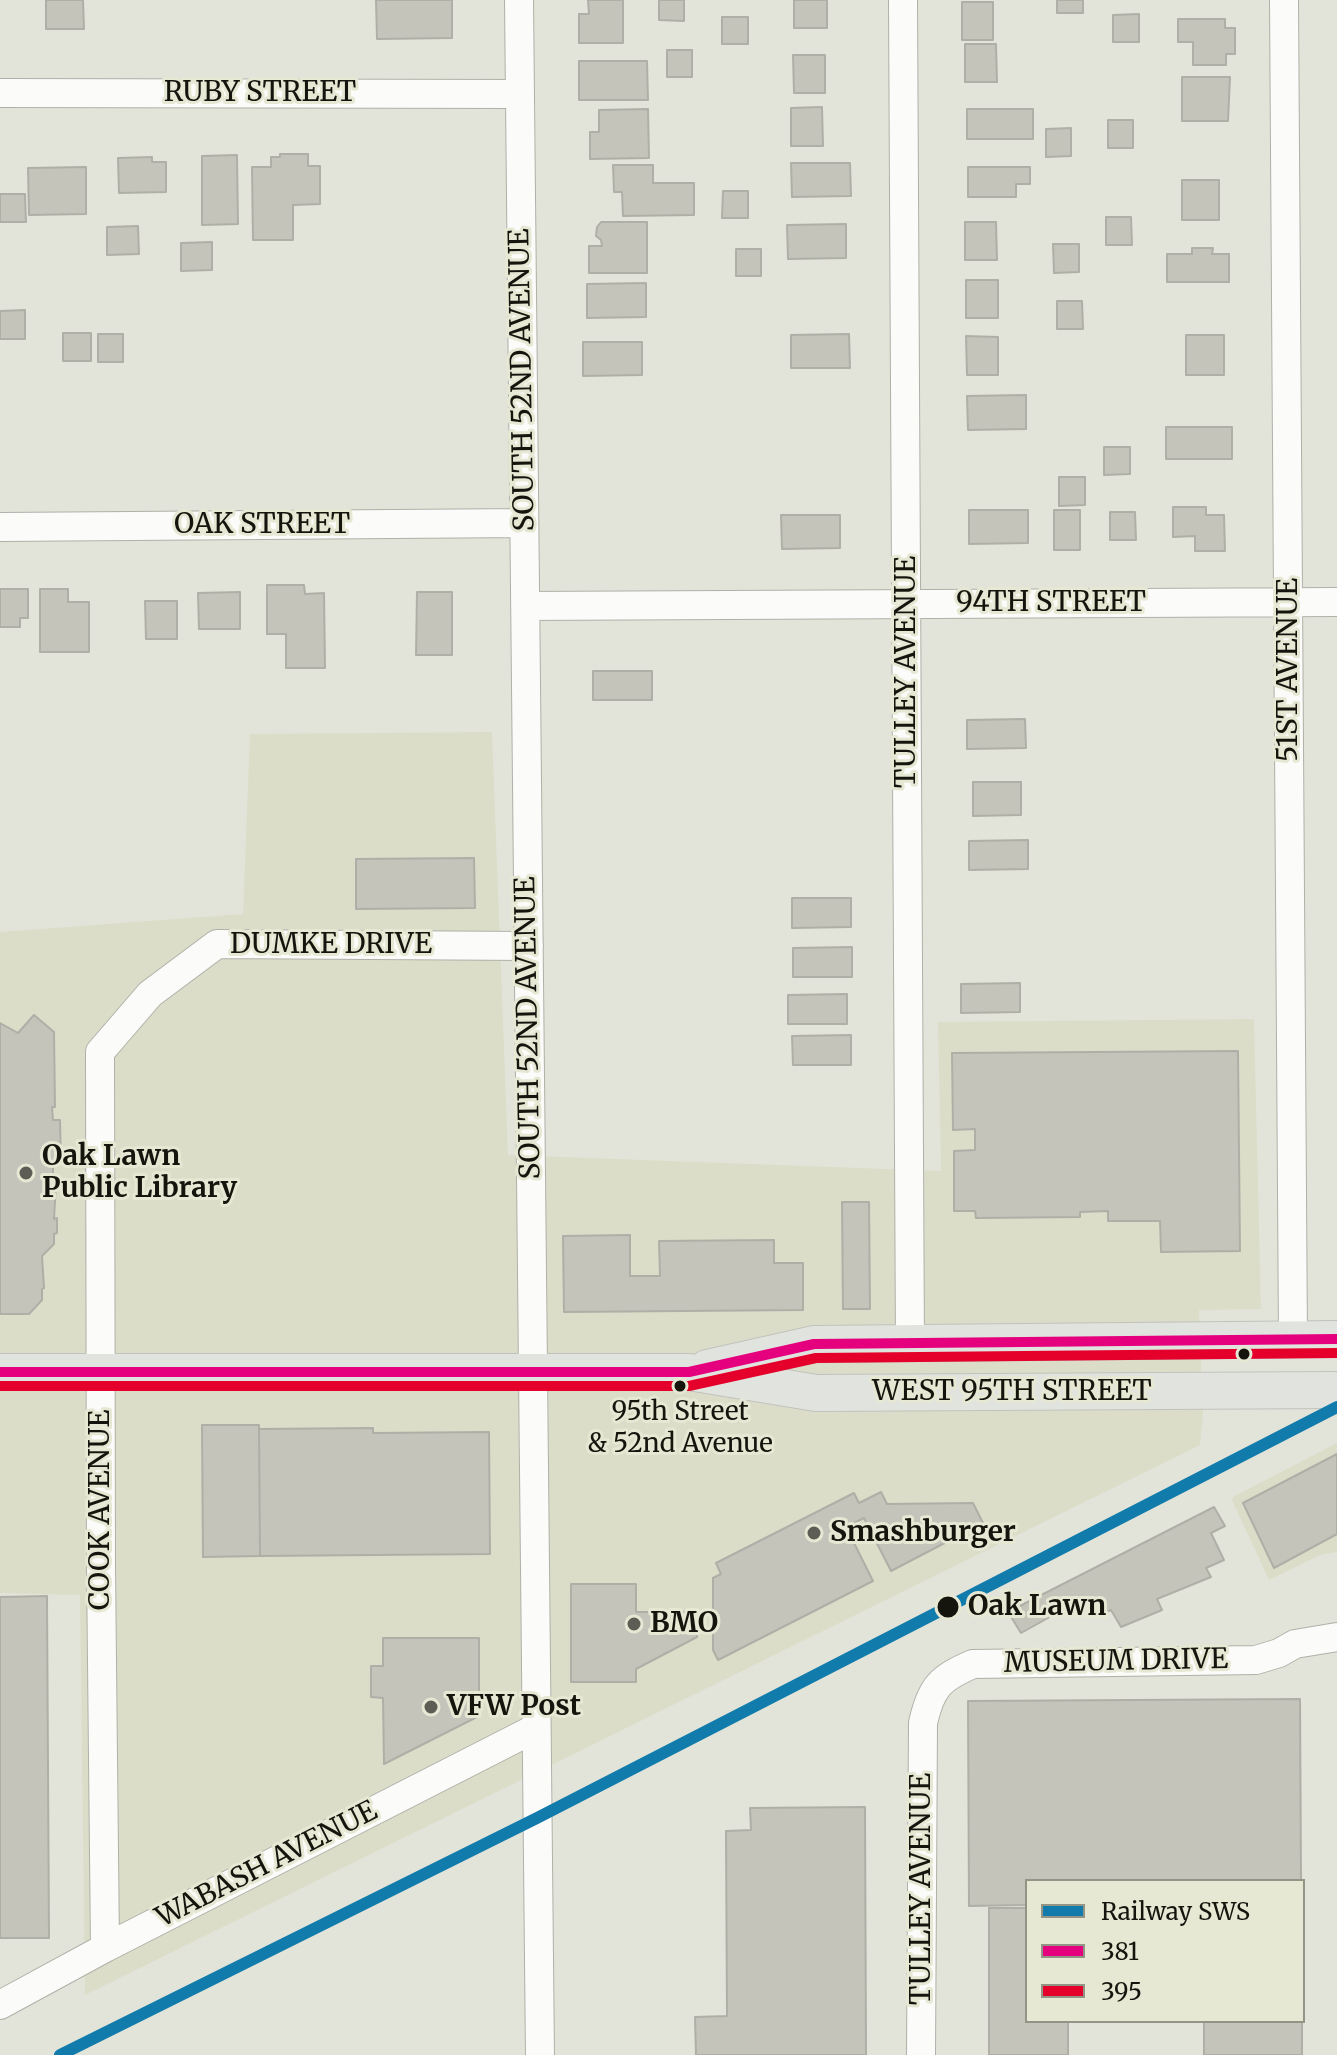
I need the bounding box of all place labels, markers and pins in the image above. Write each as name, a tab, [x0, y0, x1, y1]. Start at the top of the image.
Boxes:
place label: Oak Lawn Public Library	[42, 1140, 237, 1206]
marker: Oak Lawn Public Library	[17, 1164, 35, 1182]
unlabelled marker	[1236, 1346, 1252, 1362]
marker: 95th Street & 52nd Avenue	[672, 1378, 688, 1394]
place label: 95th Street & 52nd Avenue	[587, 1397, 773, 1458]
place label: Smashburger	[830, 1516, 1016, 1550]
marker: Smashburger	[805, 1524, 823, 1542]
place label: Oak Lawn	[968, 1590, 1106, 1624]
marker: Oak Lawn	[935, 1594, 961, 1620]
place label: BMO	[650, 1607, 718, 1641]
marker: BMO	[625, 1615, 643, 1633]
place label: VFW Post	[447, 1690, 581, 1724]
marker: VFW Post	[422, 1698, 440, 1716]

